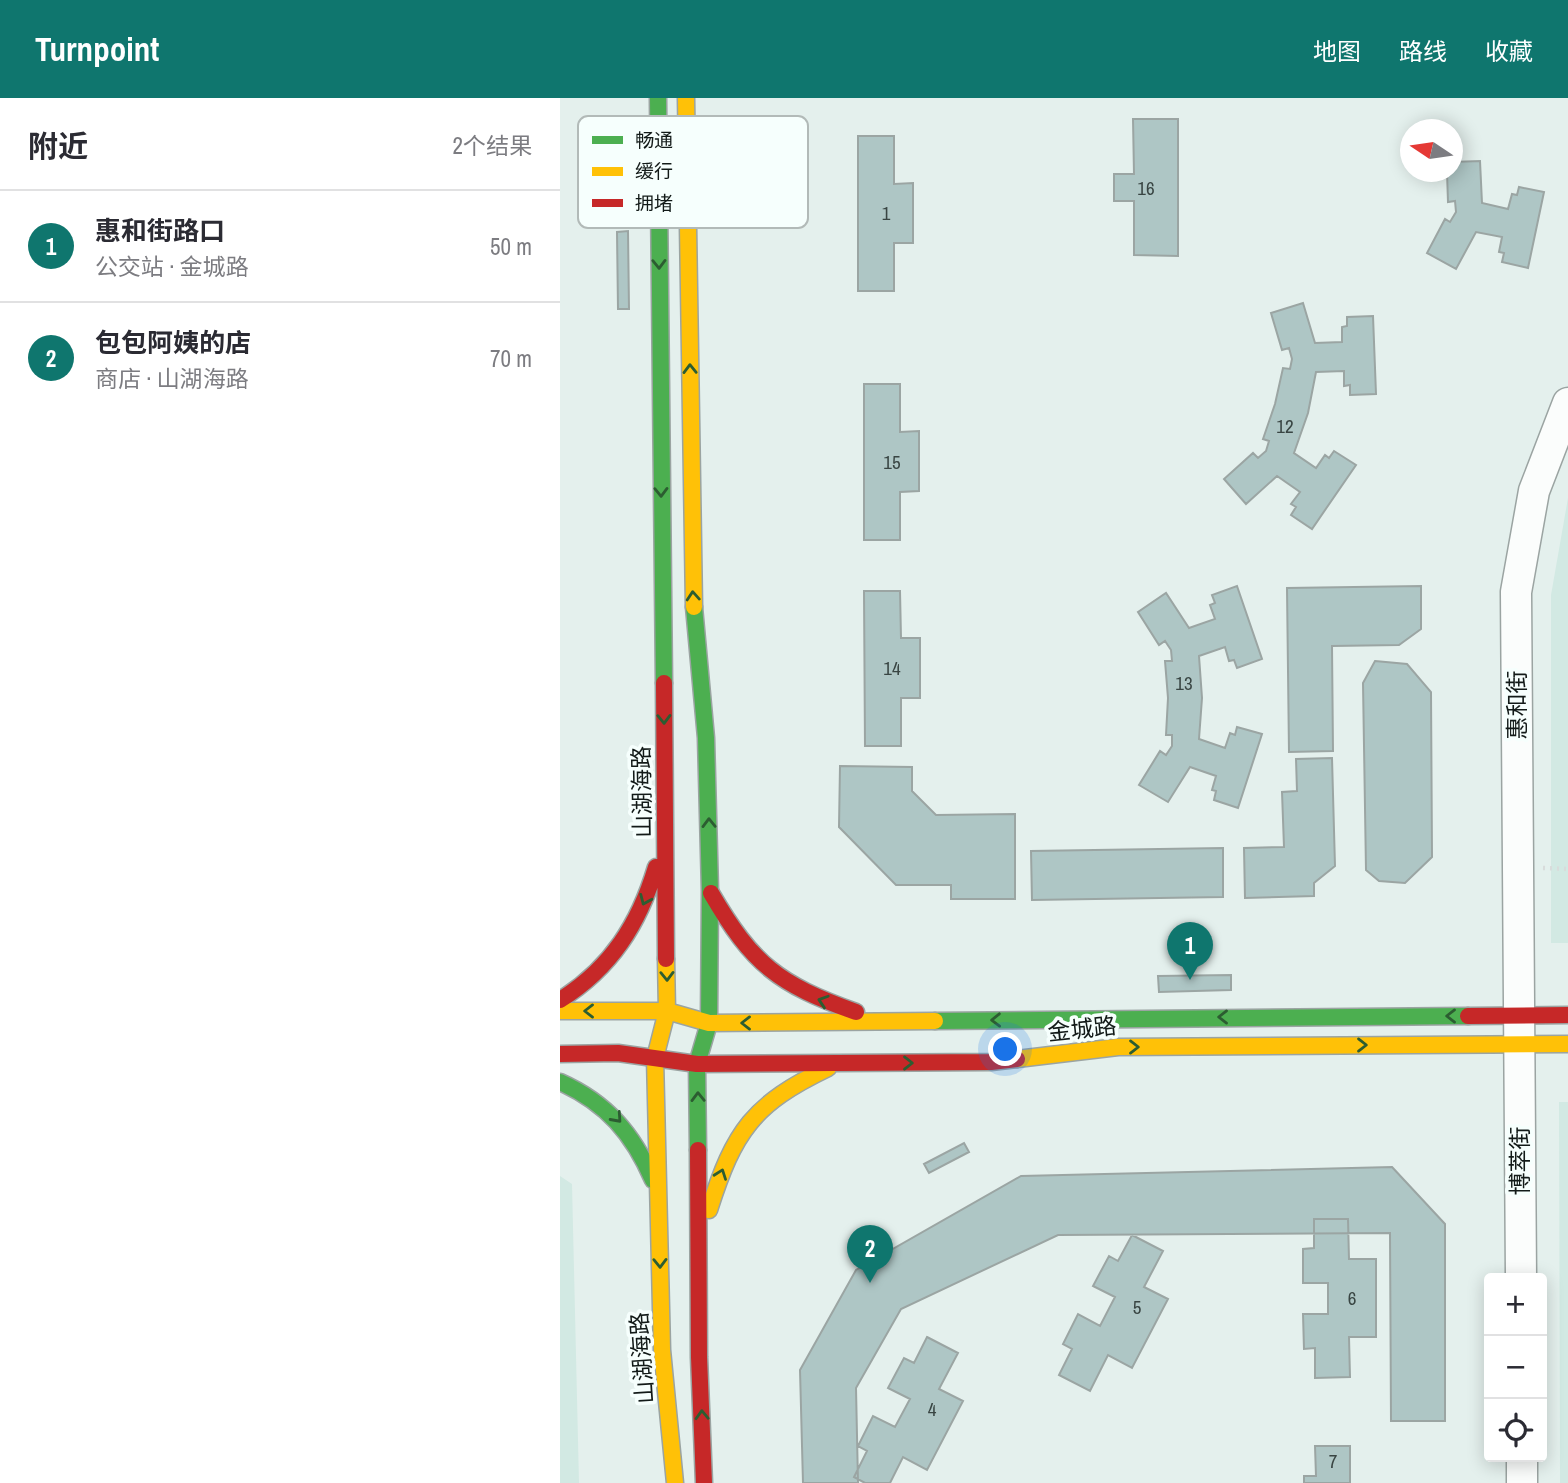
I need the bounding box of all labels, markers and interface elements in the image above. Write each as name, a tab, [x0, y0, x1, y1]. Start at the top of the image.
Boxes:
text: Turnpoint	[35, 27, 159, 71]
text: 地图	[1313, 35, 1361, 67]
text: 路线	[1399, 35, 1447, 67]
text: 收藏	[1485, 35, 1533, 67]
legend	[578, 116, 808, 228]
north arrow	[1400, 119, 1463, 182]
text: 附近	[28, 126, 88, 166]
text: 畅通	[635, 127, 673, 153]
text: 2个结果	[453, 130, 532, 161]
text: 缓行	[635, 158, 673, 184]
house number: 16	[1137, 175, 1155, 201]
text: 拥堵	[635, 190, 673, 216]
house number: 1	[882, 200, 891, 226]
text: 惠和街路口	[95, 213, 225, 248]
text: 1	[46, 231, 56, 262]
text: 50 m	[490, 231, 532, 262]
text: 公交站 · 金城路	[95, 251, 249, 282]
one-way arrow	[651, 259, 667, 270]
text: 包包阿姨的店	[95, 325, 251, 360]
text: 2	[46, 343, 56, 374]
text: 70 m	[490, 343, 532, 374]
text: 商店 · 山湖海路	[95, 363, 249, 394]
one-way arrow	[682, 363, 698, 373]
house number: 12	[1276, 413, 1294, 439]
house number: 15	[883, 449, 901, 475]
one-way arrow	[653, 487, 669, 497]
one-way arrow	[686, 590, 701, 601]
house number: 14	[883, 655, 901, 681]
house number: 13	[1175, 670, 1193, 696]
street label: 惠和街	[1501, 671, 1532, 740]
one-way arrow	[656, 714, 671, 725]
street label: 山湖海路	[625, 746, 658, 838]
one-way arrow	[701, 817, 716, 828]
one-way arrow	[640, 893, 654, 905]
pin: 1	[1167, 922, 1213, 980]
one-way arrow	[659, 971, 675, 982]
one-way arrow	[818, 995, 830, 1009]
one-way arrow	[583, 1003, 594, 1019]
one-way arrow	[1445, 1008, 1455, 1024]
street label: 金城路	[1046, 1009, 1118, 1048]
one-way arrow	[1217, 1009, 1228, 1025]
one-way arrow	[990, 1013, 1001, 1028]
one-way arrow	[741, 1015, 752, 1030]
your location	[988, 1032, 1022, 1066]
one-way arrow	[1357, 1037, 1367, 1053]
one-way arrow	[1129, 1039, 1140, 1055]
one-way arrow	[902, 1055, 913, 1070]
one-way arrow	[690, 1091, 706, 1102]
one-way arrow	[609, 1110, 621, 1123]
street label: 博萃街	[1504, 1127, 1535, 1196]
one-way arrow	[712, 1168, 726, 1180]
pin: 2	[847, 1225, 893, 1283]
one-way arrow	[652, 1258, 668, 1269]
map controls	[1484, 1273, 1547, 1462]
button: +	[1484, 1273, 1547, 1336]
house number: 6	[1348, 1285, 1356, 1311]
house number: 5	[1133, 1294, 1142, 1320]
street label: 山湖海路	[623, 1311, 660, 1405]
button: −	[1484, 1336, 1547, 1399]
house number: 4	[928, 1396, 937, 1422]
button: locate	[1484, 1399, 1547, 1462]
one-way arrow	[694, 1409, 709, 1420]
house number: 7	[1329, 1448, 1338, 1474]

